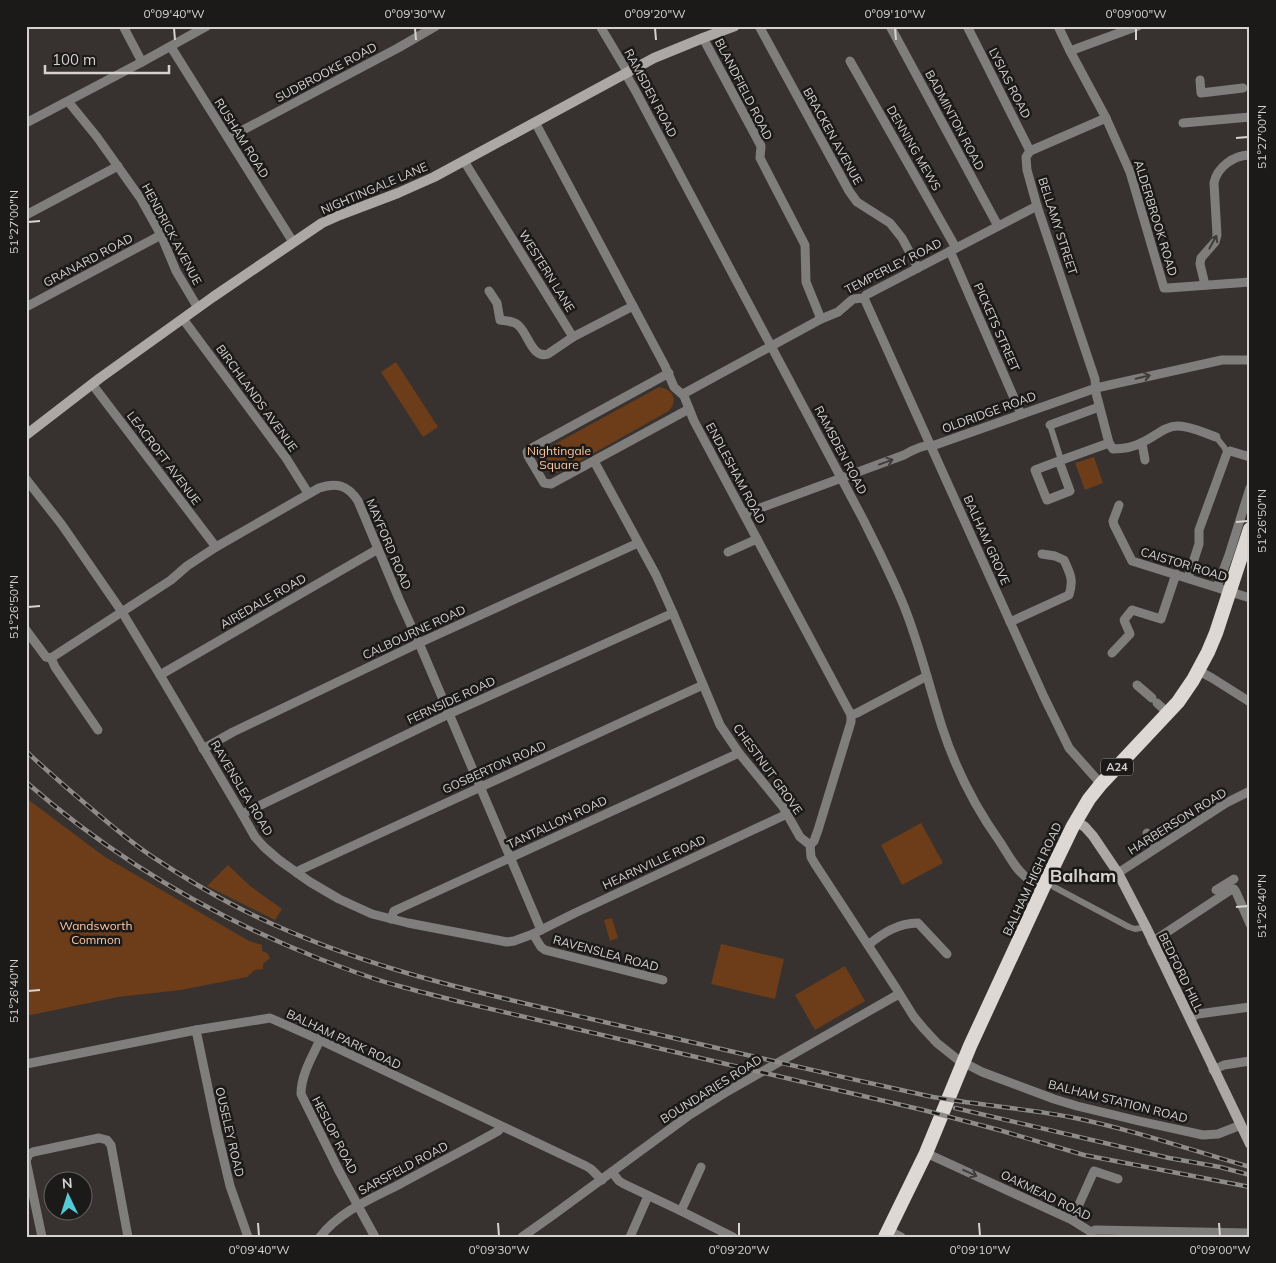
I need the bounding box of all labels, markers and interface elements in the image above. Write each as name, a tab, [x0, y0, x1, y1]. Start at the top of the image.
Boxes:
text: 0°09'40"W	[143, 6, 205, 21]
text: 0°09'30"W	[384, 6, 446, 21]
text: 0°09'20"W	[624, 6, 686, 21]
text: 0°09'10"W	[864, 6, 926, 21]
text: 0°09'00"W	[1105, 6, 1167, 21]
street label: BLANDFIELD ROAD	[712, 36, 776, 142]
street label: SUDBROOKE ROAD	[273, 39, 379, 105]
scale bar	[45, 42, 169, 74]
street label: LYSIAS ROAD	[986, 45, 1034, 121]
street label: RAMSDEN ROAD	[621, 46, 681, 140]
text: 100 m	[52, 50, 96, 69]
street label: BADMINTON ROAD	[922, 67, 988, 173]
street label: BRACKEN AVENUE	[800, 85, 866, 187]
street label: RUSHAM ROAD	[211, 95, 273, 181]
street label: DENNING MEWS	[884, 103, 944, 193]
text: 51°27'00"N	[1254, 105, 1269, 169]
street label: ALDERBROOK ROAD	[1131, 158, 1181, 278]
street label: NIGHTINGALE LANE	[318, 159, 430, 217]
street label: BELLAMY STREET	[1035, 175, 1081, 277]
street label: HENDRICK AVENUE	[139, 181, 205, 287]
text: 51°27'00"N	[6, 190, 21, 254]
street label: WESTERN LANE	[516, 227, 578, 315]
street label: GRANARD ROAD	[41, 230, 135, 290]
one-way arrow	[1208, 234, 1218, 249]
street label: TEMPERLEY ROAD	[842, 235, 944, 297]
street label: PICKETS STREET	[971, 280, 1024, 374]
street label: BIRCHLANDS AVENUE	[213, 341, 301, 455]
one-way arrow	[1135, 372, 1151, 381]
street label: OLDRIDGE ROAD	[940, 388, 1038, 436]
street label: RAMSDEN ROAD	[811, 403, 871, 497]
street label: LEACROFT AVENUE	[124, 408, 204, 508]
street label: ENDLESHAM ROAD	[703, 420, 769, 526]
park label: Nightingale Square	[527, 443, 591, 472]
one-way arrow	[878, 457, 894, 466]
text: 51°26'50"N	[1254, 489, 1269, 553]
street label: BALHAM GROVE	[961, 493, 1013, 587]
street label: MAYFORD ROAD	[363, 496, 415, 592]
street label: CAISTOR ROAD	[1139, 544, 1229, 584]
street label: AIREDALE ROAD	[217, 570, 309, 632]
text: 51°26'50"N	[6, 575, 21, 639]
street label: CALBOURNE ROAD	[360, 601, 468, 662]
street label: FERNSIDE ROAD	[404, 673, 498, 727]
street label: CHESTNUT GROVE	[730, 721, 806, 817]
street label: GOSBERTON ROAD	[440, 737, 548, 797]
street label: RAVENSLEA ROAD	[208, 738, 276, 838]
road number: A24	[1101, 759, 1133, 776]
street label: HARBERSON ROAD	[1125, 784, 1229, 858]
street label: TANTALLON ROAD	[505, 792, 609, 852]
street label: BALHAM HIGH ROAD	[999, 820, 1065, 938]
street label: HEARNVILLE ROAD	[600, 832, 708, 892]
district label: Balham	[1050, 864, 1116, 887]
text: 51°26'40"N	[1254, 874, 1269, 938]
park label: Wandsworth Common	[59, 918, 133, 947]
street label: BEDFORD HILL	[1155, 930, 1207, 1014]
street label: RAVENSLEA ROAD	[552, 932, 660, 974]
text: 51°26'40"N	[6, 959, 21, 1023]
street label: BALHAM PARK ROAD	[284, 1006, 404, 1072]
street label: BOUNDARIES ROAD	[657, 1052, 765, 1126]
street label: BALHAM STATION ROAD	[1047, 1076, 1189, 1126]
street label: OUSELEY ROAD	[212, 1086, 248, 1178]
street label: HESLOP ROAD	[309, 1094, 361, 1176]
street label: SARSFELD ROAD	[355, 1138, 451, 1198]
street label: OAKMEAD ROAD	[998, 1167, 1094, 1223]
one-way arrow	[962, 1169, 977, 1179]
north arrow	[42, 1170, 92, 1220]
text: N	[61, 1174, 73, 1192]
text: 0°09'40"W	[228, 1242, 290, 1257]
text: 0°09'30"W	[468, 1242, 530, 1257]
text: 0°09'20"W	[708, 1242, 770, 1257]
text: 0°09'10"W	[949, 1242, 1011, 1257]
text: 0°09'00"W	[1189, 1242, 1251, 1257]

